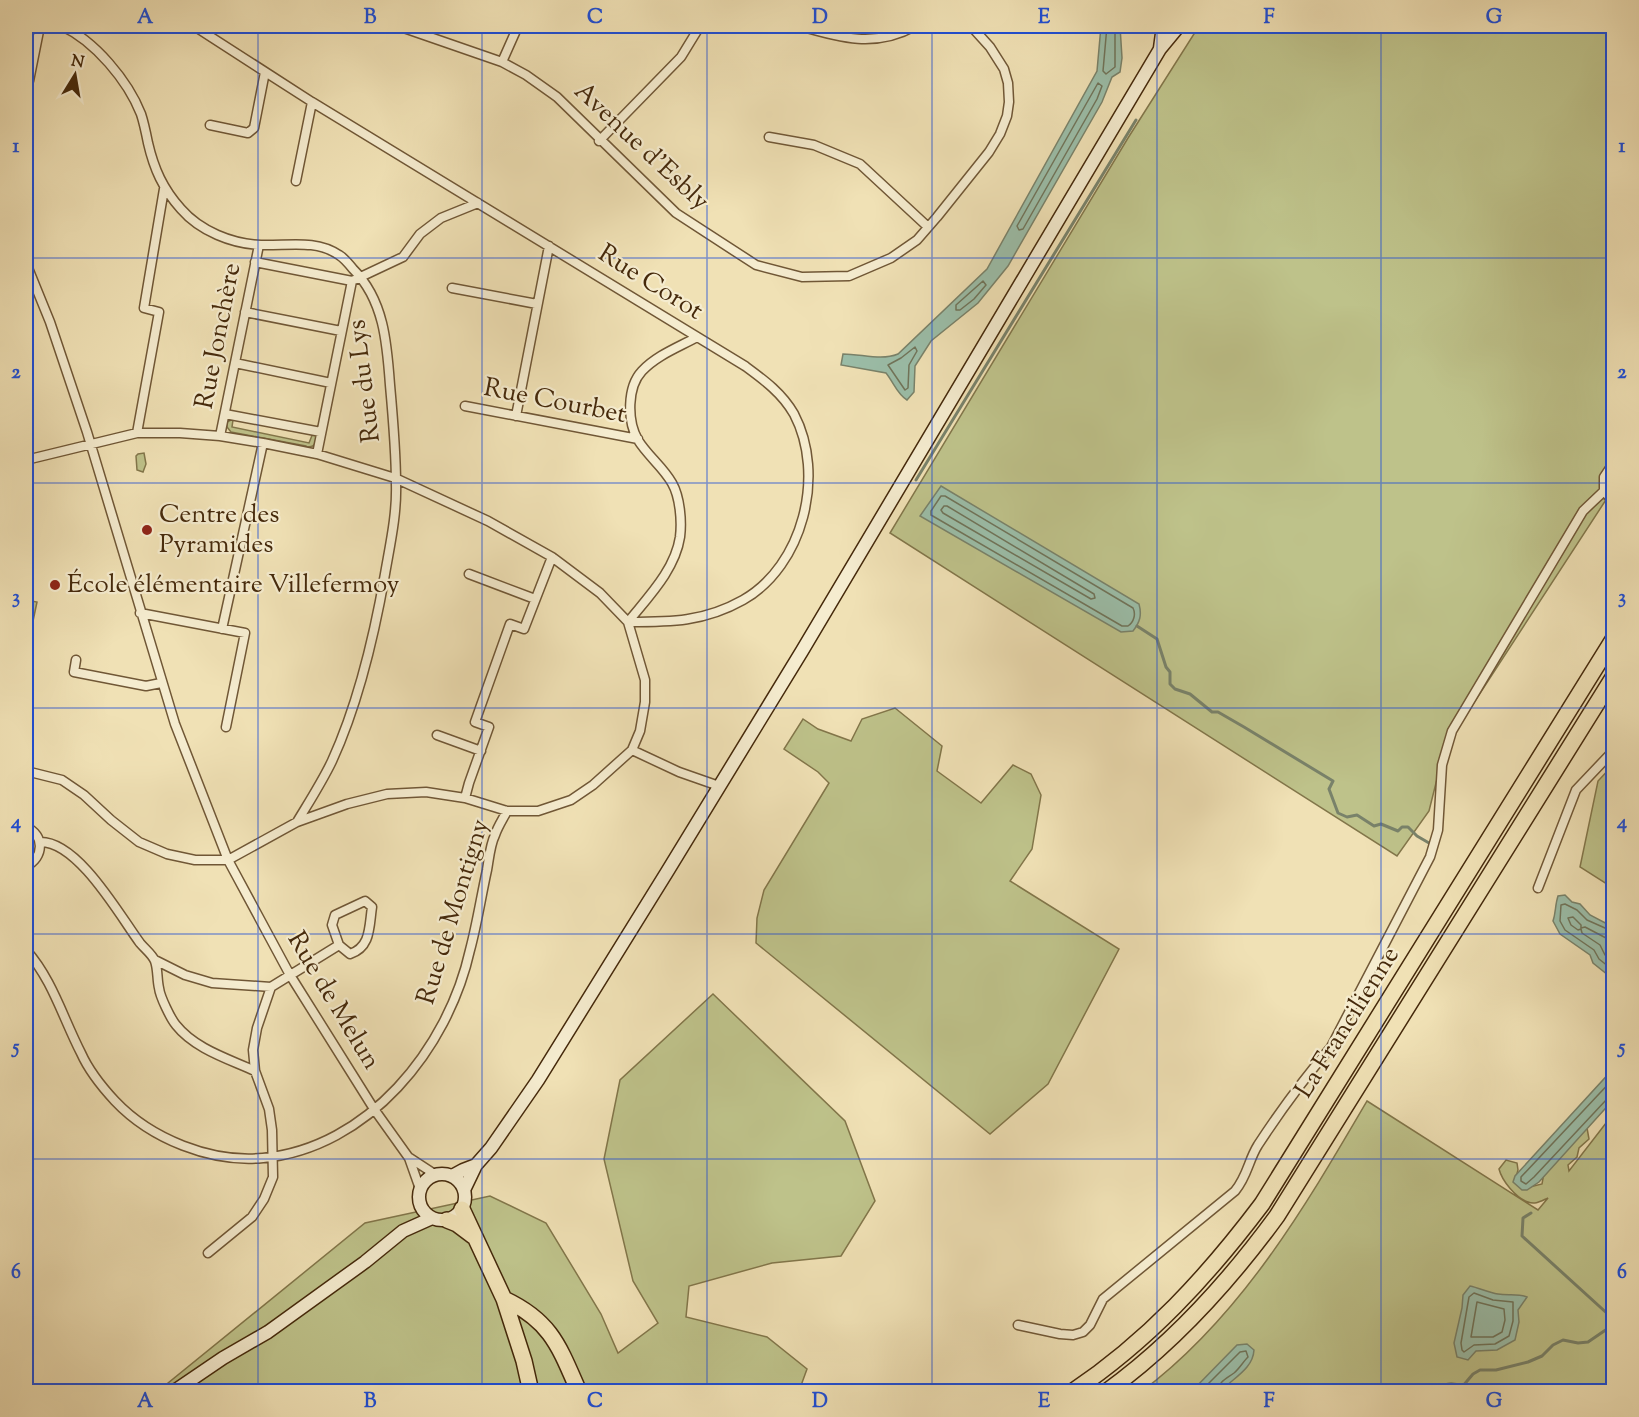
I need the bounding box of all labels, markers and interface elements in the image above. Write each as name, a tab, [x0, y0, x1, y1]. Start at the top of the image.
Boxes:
text: A	[137, 4, 154, 33]
text: B	[364, 4, 377, 33]
text: C	[587, 4, 603, 33]
text: D	[812, 4, 828, 33]
text: E	[1038, 4, 1051, 33]
text: F	[1263, 4, 1275, 33]
text: G	[1486, 4, 1503, 33]
north arrow	[45, 45, 105, 105]
text: N	[69, 50, 86, 75]
street label: Avenue d'Esbly	[565, 74, 717, 220]
text: 1	[13, 133, 20, 162]
text: 1	[1619, 133, 1626, 162]
street label: Rue Corot	[590, 236, 710, 330]
street label: Rue Jonchère	[187, 260, 251, 412]
street label: Rue du Lys	[339, 317, 391, 445]
text: 2	[11, 359, 21, 388]
text: 2	[1617, 359, 1627, 388]
street label: Rue Courbet	[481, 370, 630, 434]
place label: Centre des Pyramides	[159, 497, 280, 564]
marker: Centre des Pyramides	[140, 523, 154, 537]
place label: École élémentaire Villefermoy	[67, 567, 400, 604]
marker: École élémentaire Villefermoy	[48, 578, 62, 592]
text: 3	[12, 584, 20, 613]
text: 3	[1618, 584, 1626, 613]
text: 4	[10, 809, 21, 838]
text: 4	[1616, 809, 1627, 838]
street label: Rue de Montigny	[408, 815, 500, 1009]
street label: Rue de Melun	[277, 925, 389, 1077]
street label: La Francilienne	[1287, 940, 1409, 1106]
text: 5	[11, 1034, 20, 1063]
text: 5	[1617, 1034, 1626, 1063]
text: 6	[11, 1259, 21, 1288]
text: 6	[1617, 1259, 1627, 1288]
text: A	[137, 1388, 154, 1417]
text: B	[364, 1388, 377, 1417]
text: C	[587, 1388, 603, 1417]
text: D	[812, 1388, 828, 1417]
text: E	[1038, 1388, 1051, 1417]
text: F	[1263, 1388, 1275, 1417]
text: G	[1486, 1388, 1503, 1417]

